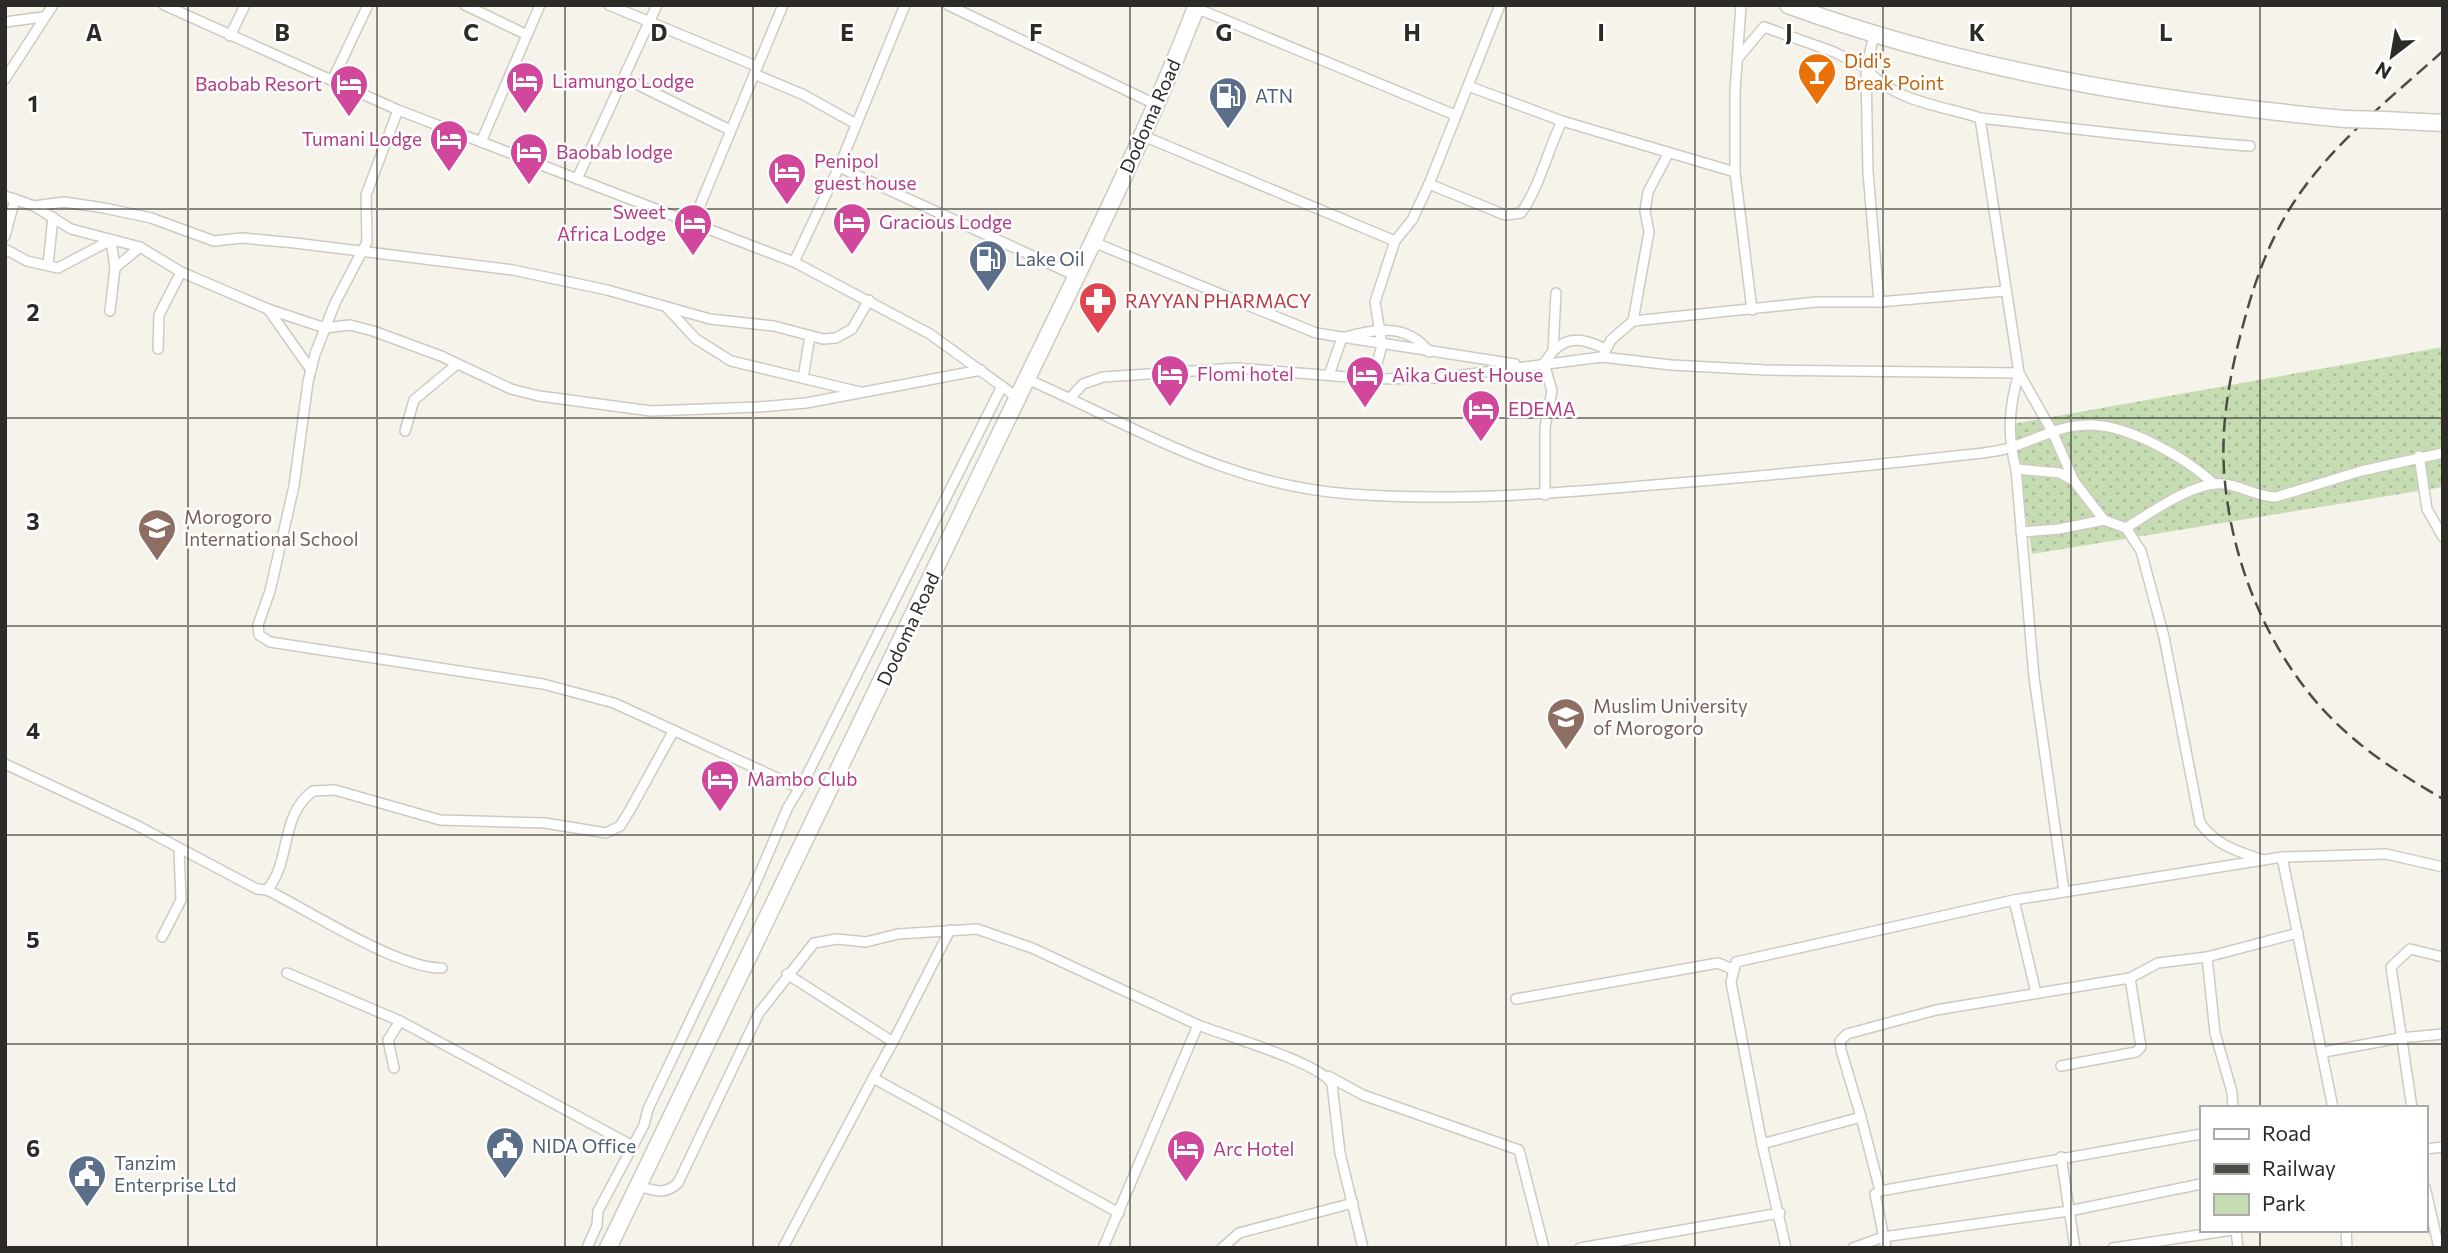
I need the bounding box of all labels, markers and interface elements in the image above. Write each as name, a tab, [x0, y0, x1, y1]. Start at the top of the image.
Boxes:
text: A	[86, 18, 103, 46]
text: B	[274, 18, 290, 46]
text: C	[463, 18, 479, 46]
text: D	[651, 18, 668, 46]
text: E	[840, 18, 854, 46]
text: F	[1029, 18, 1043, 46]
text: G	[1216, 18, 1232, 46]
text: H	[1403, 18, 1421, 46]
text: I	[1597, 18, 1605, 46]
text: J	[1785, 18, 1793, 46]
text: K	[1969, 18, 1985, 46]
text: L	[2159, 18, 2173, 46]
north arrow	[2357, 21, 2427, 91]
place label: Didi's Break Point	[1844, 49, 1944, 94]
bar icon: Didi's Break Point	[1796, 51, 1838, 106]
street label: Dodoma Road	[1114, 55, 1185, 176]
text: N	[2371, 57, 2395, 85]
hotel icon: Liamungo Lodge	[504, 60, 546, 115]
hotel icon: Baobab Resort	[328, 63, 370, 118]
place label: Liamungo Lodge	[552, 69, 694, 92]
place label: Baobab Resort	[195, 72, 322, 95]
fuel station icon: ATN	[1207, 75, 1249, 130]
place label: ATN	[1255, 84, 1293, 107]
text: 1	[28, 89, 38, 117]
hotel icon: Tumani Lodge	[428, 118, 470, 173]
place label: Tumani Lodge	[302, 127, 422, 150]
hotel icon: Baobab lodge	[508, 131, 550, 186]
place label: Baobab lodge	[556, 140, 673, 163]
place label: Penipol guest house	[814, 149, 916, 194]
hotel icon: Penipol guest house	[766, 151, 808, 206]
place label: Sweet Africa Lodge	[557, 200, 666, 245]
hotel icon: Gracious Lodge	[831, 201, 873, 256]
hotel icon: Sweet Africa Lodge	[672, 202, 714, 257]
place label: Gracious Lodge	[879, 210, 1012, 233]
fuel station icon: Lake Oil	[967, 238, 1009, 293]
place label: Lake Oil	[1015, 247, 1085, 270]
pharmacy icon: RAYYAN PHARMACY	[1077, 280, 1119, 335]
place label: RAYYAN PHARMACY	[1125, 289, 1311, 312]
text: 2	[26, 298, 40, 326]
hotel icon: Flomi hotel	[1149, 353, 1191, 408]
hotel icon: Aika Guest House	[1344, 354, 1386, 409]
place label: Flomi hotel	[1197, 362, 1294, 385]
place label: Aika Guest House	[1392, 363, 1543, 386]
hotel icon: EDEMA	[1460, 388, 1502, 443]
place label: EDEMA	[1508, 397, 1576, 420]
place label: Morogoro International School	[184, 505, 359, 550]
text: 3	[26, 507, 40, 535]
school or university icon: Morogoro International School	[136, 507, 178, 562]
street label: Dodoma Road	[871, 569, 944, 689]
place label: Muslim University of Morogoro	[1593, 694, 1748, 739]
school or university icon: Muslim University of Morogoro	[1545, 696, 1587, 751]
text: 4	[26, 716, 40, 744]
hotel icon: Mambo Club	[699, 758, 741, 813]
place label: Mambo Club	[747, 767, 857, 790]
text: 5	[26, 925, 40, 953]
legend	[2200, 1106, 2427, 1232]
text: Road	[2262, 1120, 2311, 1145]
public building icon: NIDA Office	[484, 1125, 526, 1180]
hotel icon: Arc Hotel	[1165, 1128, 1207, 1183]
text: 6	[26, 1134, 40, 1162]
place label: NIDA Office	[532, 1134, 636, 1157]
place label: Arc Hotel	[1213, 1137, 1294, 1160]
place label: Tanzim Enterprise Ltd	[114, 1151, 236, 1196]
public building icon: Tanzim Enterprise Ltd	[66, 1153, 108, 1208]
text: Railway	[2262, 1155, 2336, 1180]
text: Park	[2262, 1190, 2306, 1215]

